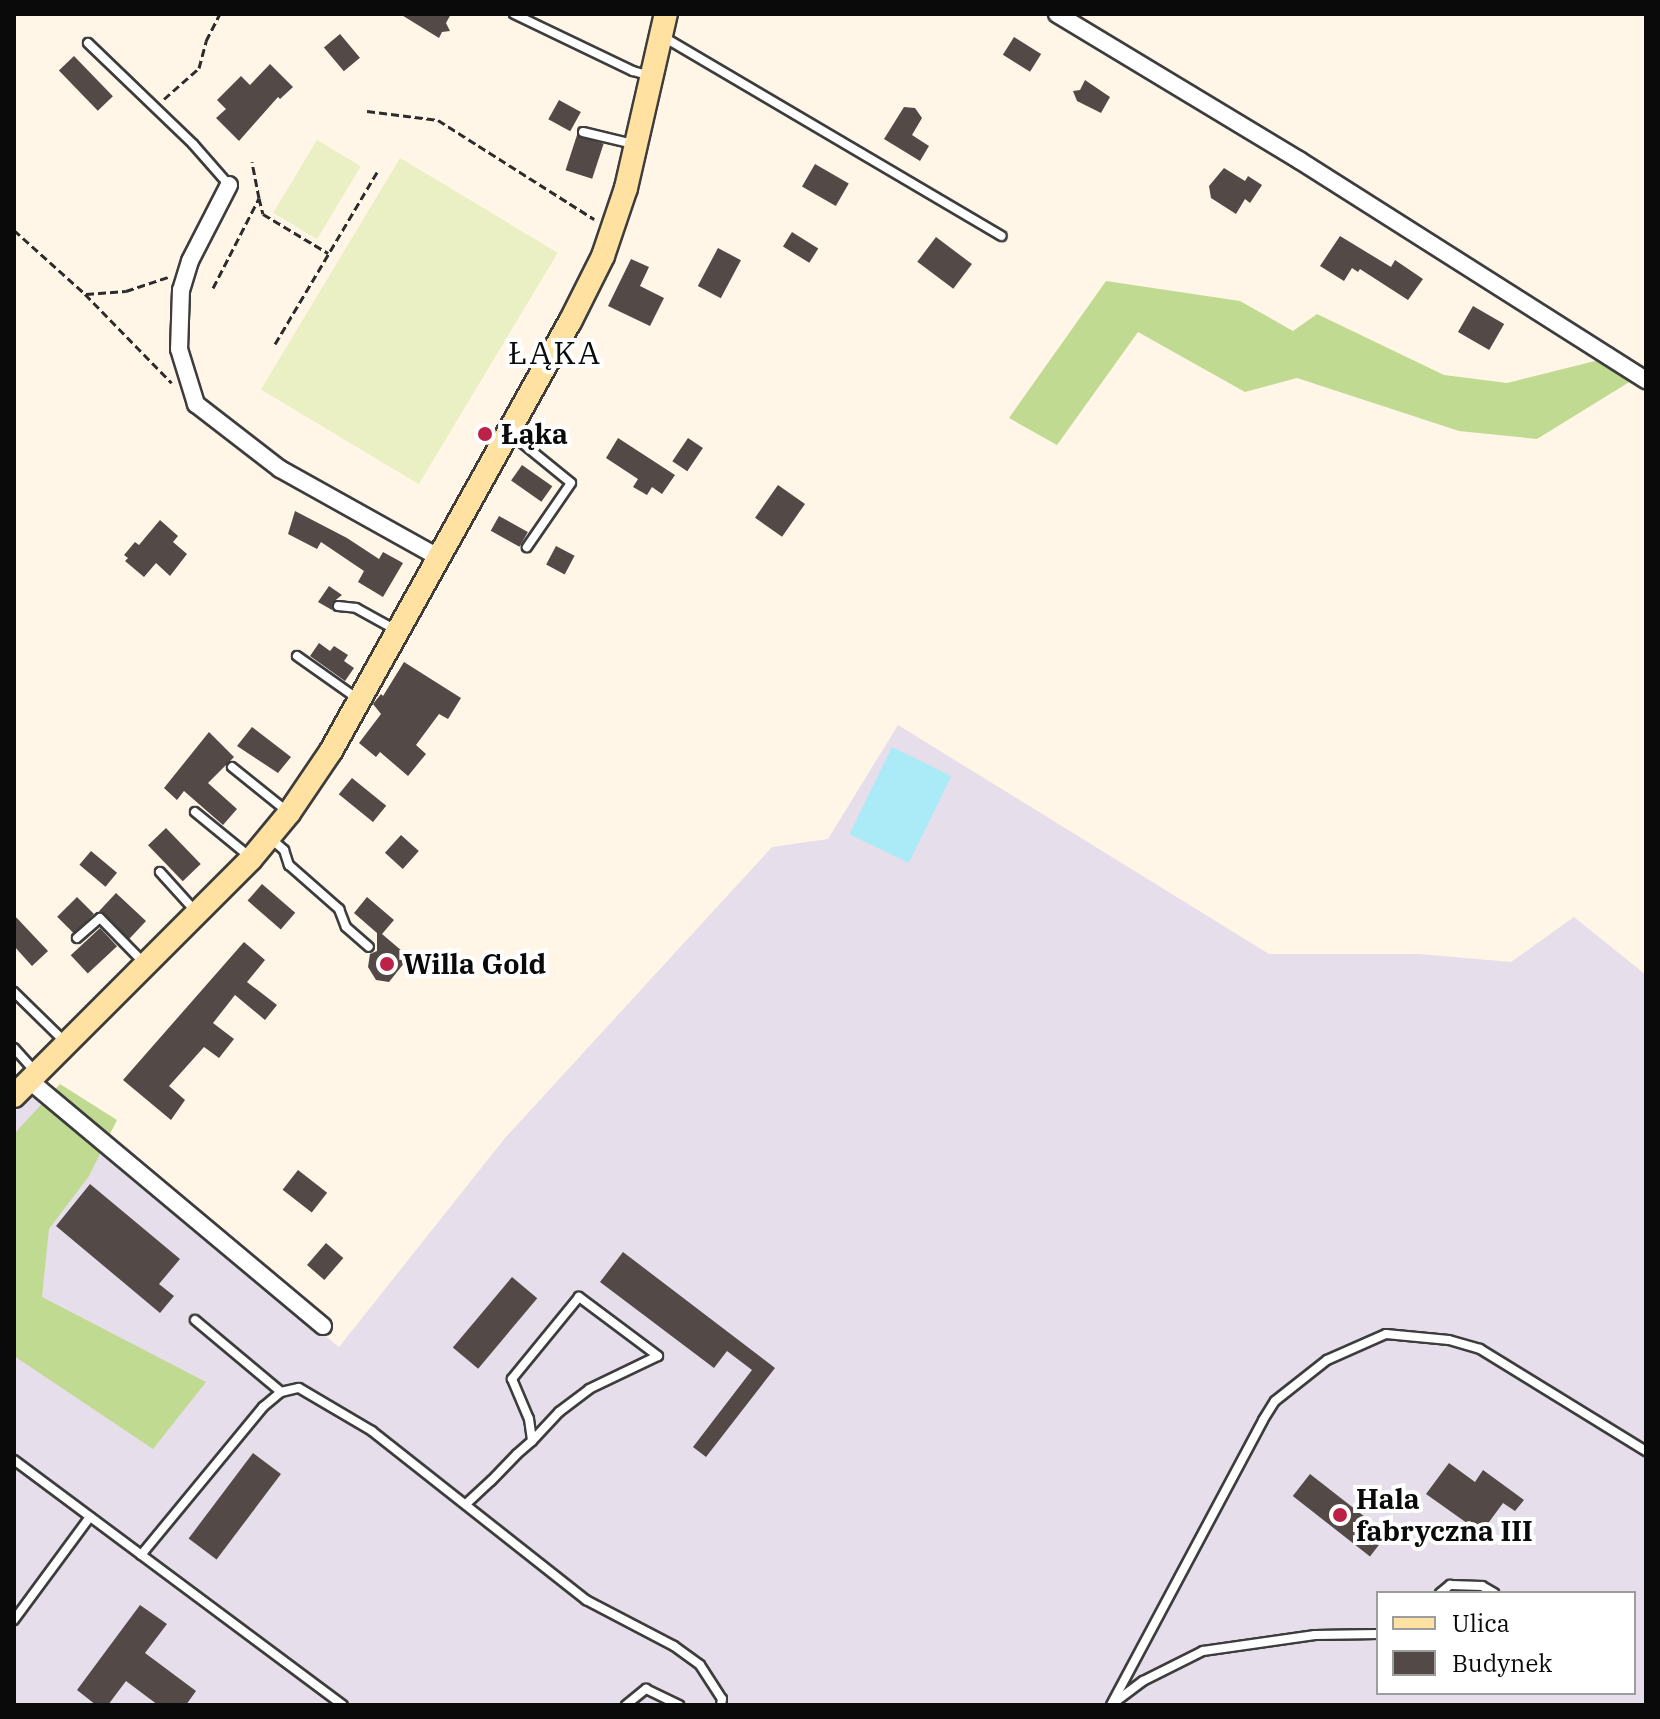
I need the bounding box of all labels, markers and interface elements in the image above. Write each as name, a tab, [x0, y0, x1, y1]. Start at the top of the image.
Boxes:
district label: ŁĄKA	[508, 333, 602, 371]
place label: Łąka	[501, 417, 568, 451]
marker: Łąka	[476, 425, 494, 443]
place label: Willa Gold	[403, 947, 546, 981]
marker: Willa Gold	[378, 955, 396, 973]
place label: Hala fabryczna III	[1356, 1482, 1533, 1548]
marker: Hala fabryczna III	[1331, 1506, 1349, 1524]
legend	[1376, 1591, 1636, 1695]
text: Ulica	[1452, 1607, 1510, 1639]
text: Budynek	[1452, 1647, 1552, 1679]

